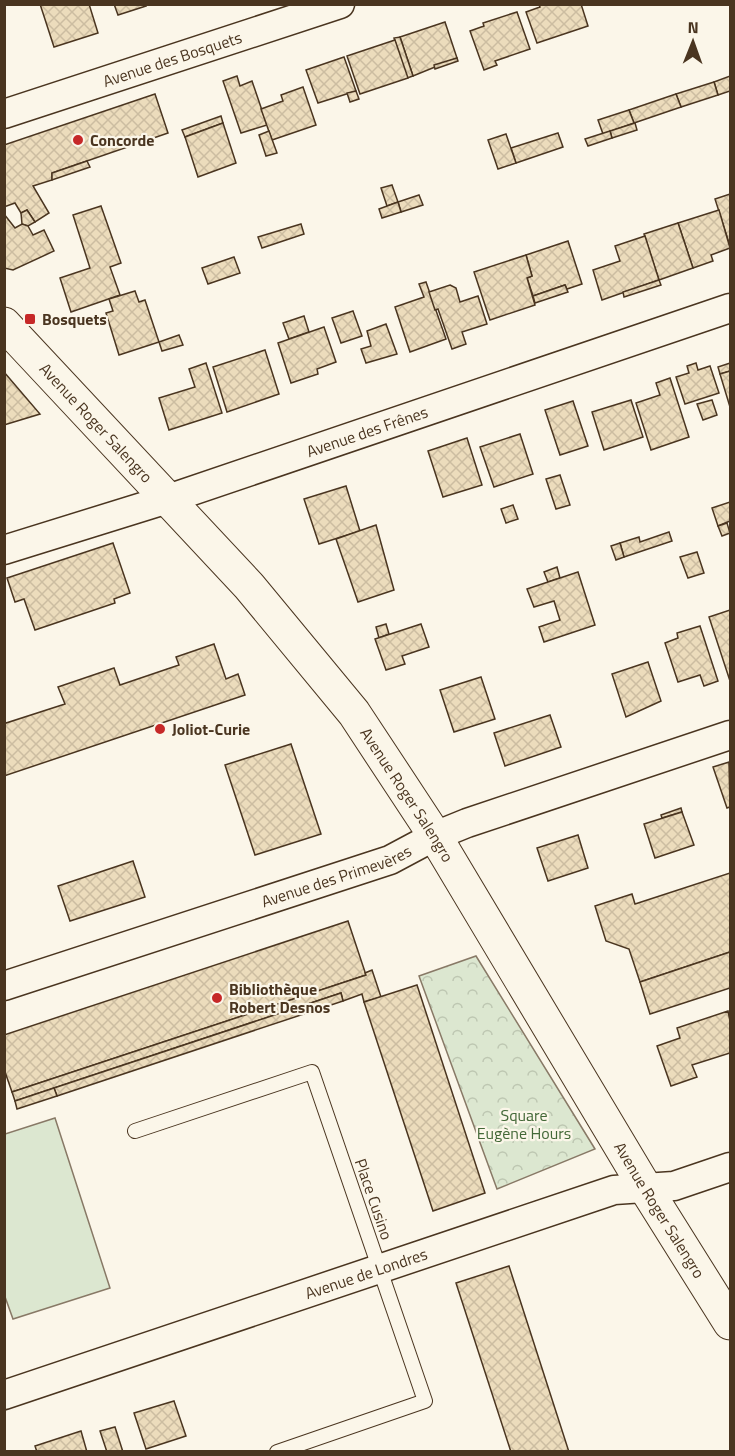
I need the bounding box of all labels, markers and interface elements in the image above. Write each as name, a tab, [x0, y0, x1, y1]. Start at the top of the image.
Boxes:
north arrow	[663, 12, 723, 72]
text: N	[688, 15, 699, 39]
street label: Avenue des Bosquets	[100, 25, 245, 93]
place label: Concorde	[90, 128, 154, 152]
marker: Concorde	[71, 133, 85, 147]
place label: Bosquets	[42, 307, 107, 331]
marker: Bosquets	[23, 312, 37, 326]
street label: Avenue Roger Salengro	[34, 357, 158, 488]
street label: Avenue des Frênes	[303, 400, 431, 463]
place label: Joliot-Curie	[172, 717, 250, 741]
marker: Joliot-Curie	[153, 722, 167, 736]
street label: Avenue Roger Salengro	[355, 723, 460, 867]
street label: Avenue des Primevères	[258, 839, 416, 913]
place label: Bibliothèque Robert Desnos	[229, 977, 330, 1019]
marker: Bibliothèque Robert Desnos	[210, 991, 224, 1005]
park label: Square Eugène Hours	[477, 1103, 571, 1145]
street label: Avenue Roger Salengro	[608, 1137, 711, 1283]
street label: Place Cusino	[349, 1155, 399, 1243]
street label: Avenue de Londres	[302, 1242, 430, 1305]

